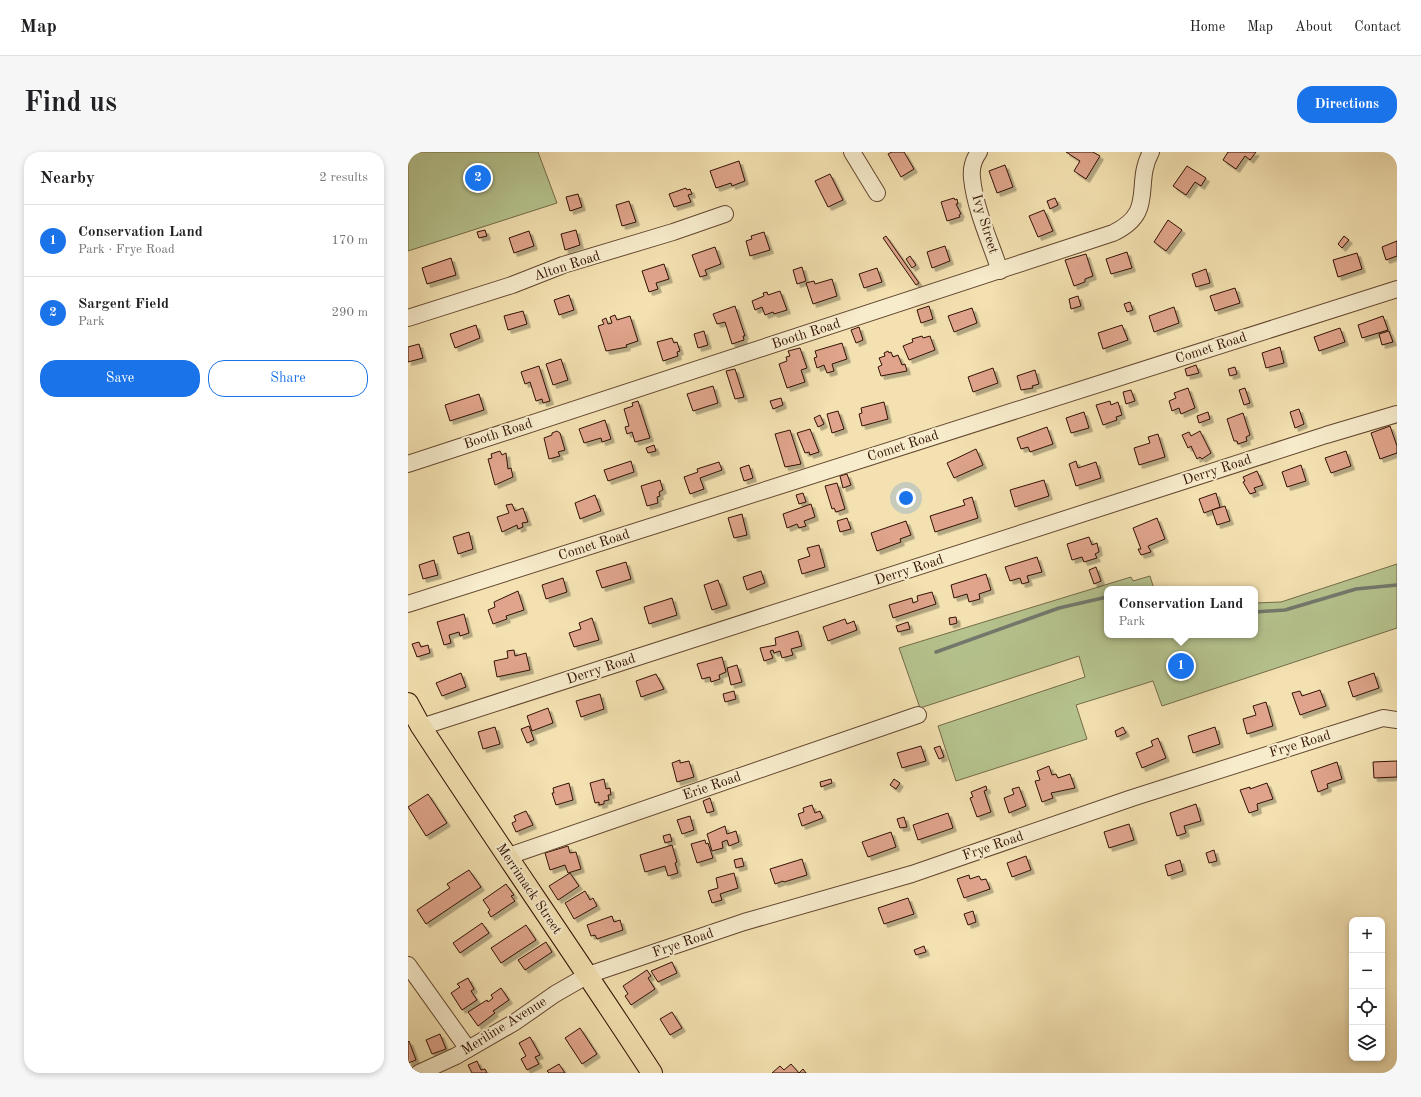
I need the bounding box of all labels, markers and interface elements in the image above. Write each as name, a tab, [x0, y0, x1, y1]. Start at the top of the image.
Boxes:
text: Map	[20, 18, 57, 37]
text: Home	[1190, 20, 1225, 34]
text: Map	[1247, 20, 1273, 34]
text: About	[1295, 20, 1332, 34]
text: Contact	[1354, 20, 1401, 34]
button: Directions	[1297, 86, 1397, 123]
text: Find us	[24, 90, 117, 118]
pin: 2	[465, 163, 491, 193]
text: Nearby	[40, 170, 95, 187]
text: 2 results	[319, 171, 368, 184]
street label: Ivy Street	[969, 193, 1001, 255]
text: Conservation Land	[78, 225, 203, 240]
text: 1	[49, 234, 57, 247]
text: 170 m	[331, 234, 368, 247]
text: Park · Frye Road	[78, 243, 175, 256]
street label: Alton Road	[532, 249, 602, 283]
text: Sargent Field	[78, 297, 169, 312]
text: 2	[49, 306, 57, 319]
text: 290 m	[331, 306, 368, 319]
text: Park	[78, 315, 105, 328]
street label: Booth Road	[770, 316, 842, 352]
street label: Comet Road	[1174, 330, 1248, 366]
button: Save	[40, 360, 200, 397]
button: Share	[208, 360, 368, 397]
street label: Booth Road	[462, 416, 534, 452]
street label: Comet Road	[866, 428, 940, 464]
street label: Derry Road	[1181, 452, 1253, 488]
your location	[896, 488, 916, 508]
street label: Comet Road	[557, 527, 631, 563]
street label: Derry Road	[873, 552, 945, 588]
popup	[1104, 586, 1258, 638]
text: Conservation Land	[1119, 597, 1243, 612]
text: Park	[1119, 615, 1145, 628]
street label: Derry Road	[565, 651, 637, 687]
pin: 1	[1168, 651, 1194, 681]
street label: Frye Road	[1268, 728, 1332, 760]
street label: Erie Road	[681, 769, 743, 803]
street label: Frye Road	[961, 829, 1025, 863]
street label: Merrimack Street	[494, 841, 564, 937]
map controls	[1349, 917, 1385, 1061]
button: +	[1349, 917, 1385, 953]
street label: Frye Road	[651, 926, 715, 960]
button: −	[1349, 953, 1385, 989]
button: locate	[1349, 989, 1385, 1025]
street label: Meriline Avenue	[459, 994, 549, 1058]
button: layers	[1349, 1025, 1385, 1061]

